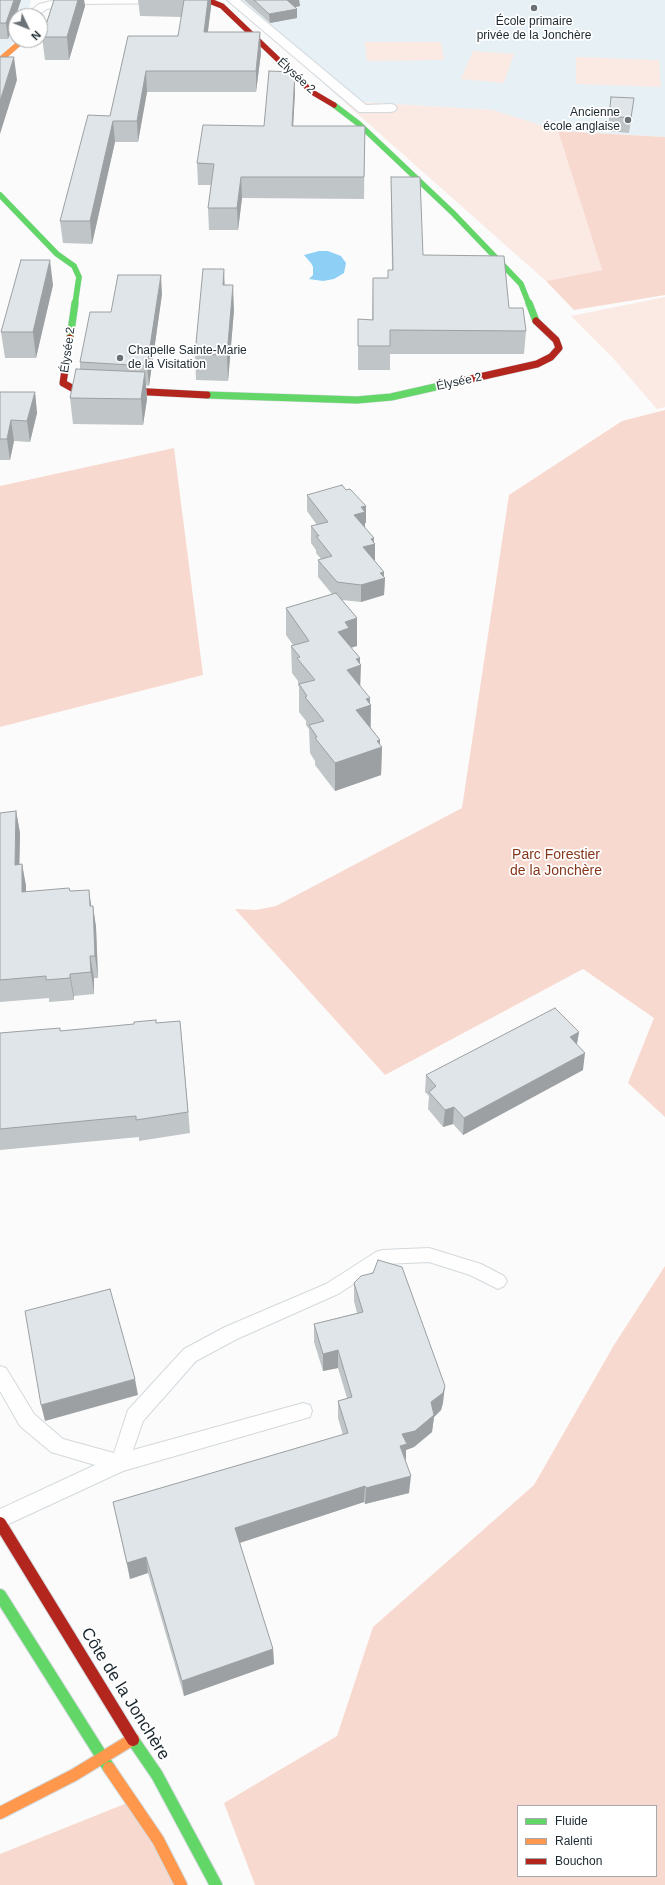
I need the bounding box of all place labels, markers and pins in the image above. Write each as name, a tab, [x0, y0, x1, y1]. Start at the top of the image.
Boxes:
marker: École primaire privée de la Jonchère	[529, 3, 539, 13]
place label: École primaire privée de la Jonchère	[477, 15, 591, 43]
place label: Ancienne école anglaise	[543, 106, 620, 134]
marker: Ancienne école anglaise	[623, 115, 633, 125]
place label: Chapelle Sainte-Marie de la Visitation	[128, 344, 247, 372]
marker: Chapelle Sainte-Marie de la Visitation	[115, 353, 125, 363]

